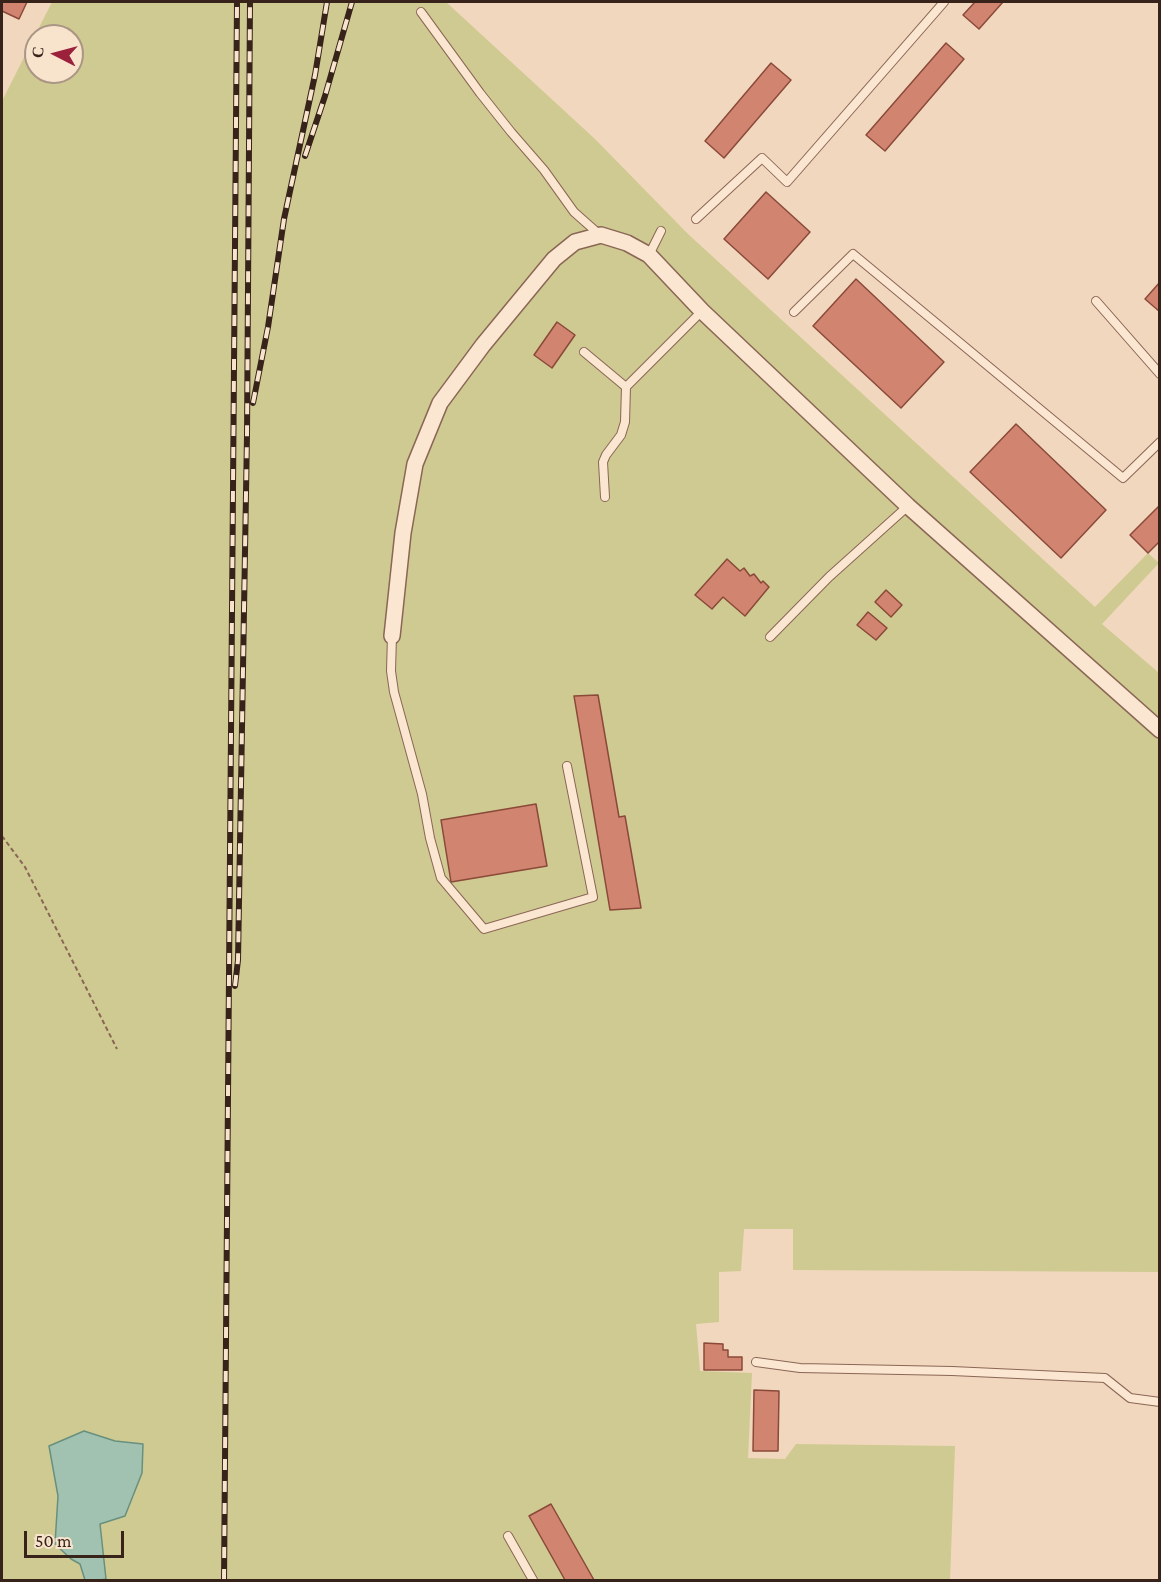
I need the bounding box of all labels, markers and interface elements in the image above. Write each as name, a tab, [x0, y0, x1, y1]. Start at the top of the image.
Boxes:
north arrow	[24, 24, 84, 84]
text: С	[29, 46, 47, 59]
scale bar	[27, 1519, 128, 1557]
text: 50 m	[35, 1531, 72, 1551]

